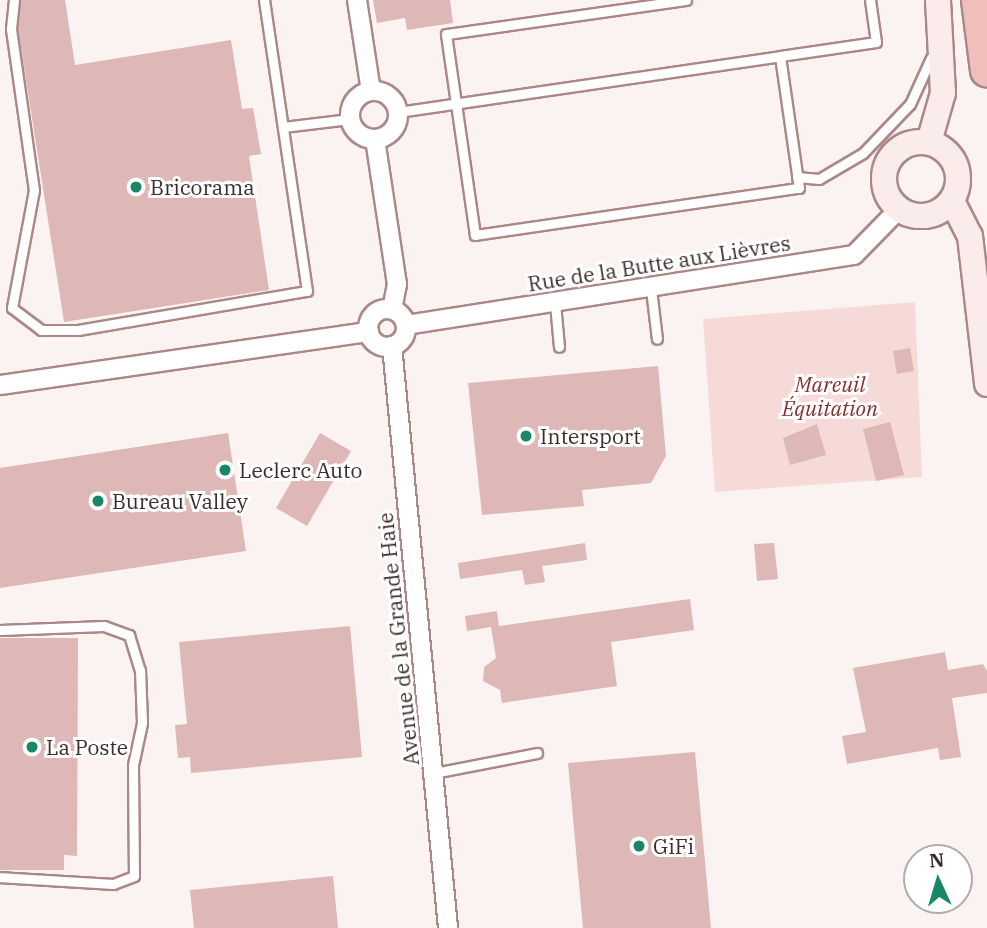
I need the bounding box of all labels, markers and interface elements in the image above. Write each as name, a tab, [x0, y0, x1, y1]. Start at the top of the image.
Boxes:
place label: Bricorama	[150, 174, 255, 200]
marker: Bricorama	[128, 179, 144, 195]
street label: Rue de la Butte aux Lièvres	[526, 230, 792, 296]
park label: Mareuil Équitation	[782, 371, 878, 421]
place label: Intersport	[540, 423, 641, 449]
marker: Intersport	[518, 428, 534, 444]
place label: Leclerc Auto	[239, 457, 362, 483]
marker: Leclerc Auto	[217, 462, 233, 478]
place label: Bureau Valley	[112, 488, 248, 514]
marker: Bureau Valley	[90, 493, 106, 509]
street label: Avenue de la Grande Haie	[372, 511, 424, 767]
place label: La Poste	[46, 734, 128, 760]
marker: La Poste	[24, 739, 40, 755]
place label: GiFi	[653, 833, 694, 859]
marker: GiFi	[631, 838, 647, 854]
north arrow	[903, 844, 973, 914]
text: N	[928, 848, 945, 873]

